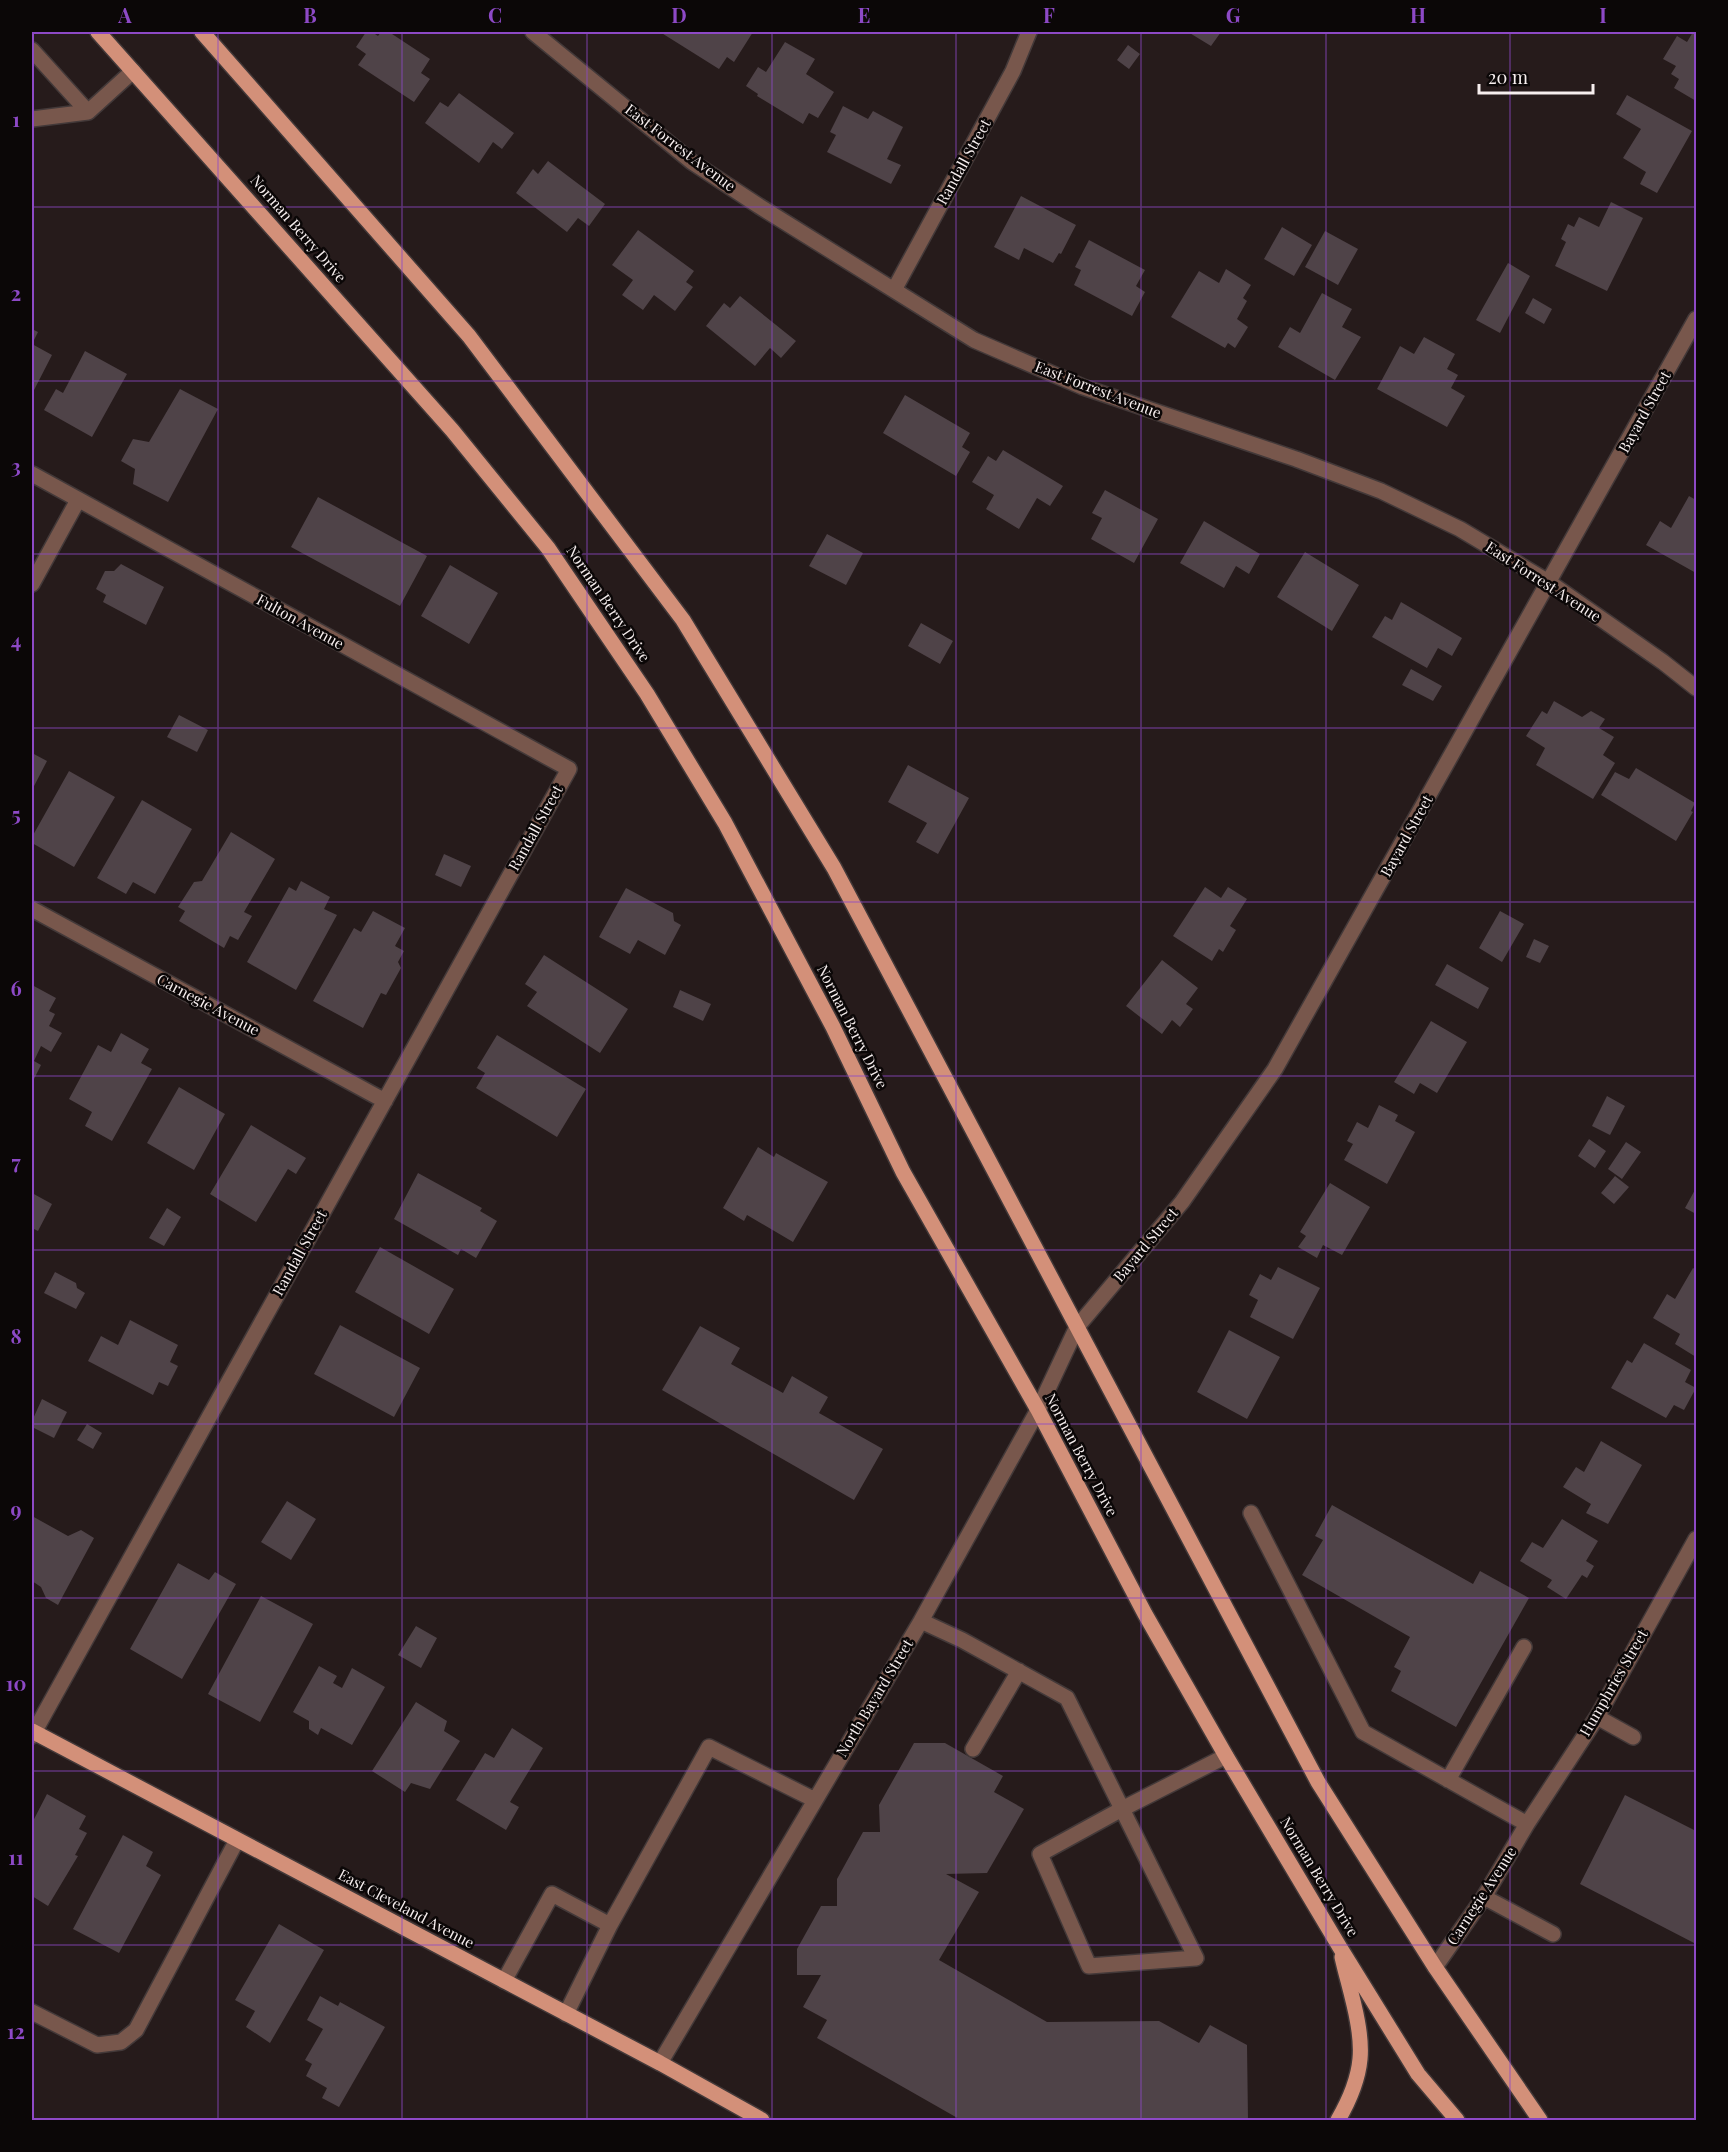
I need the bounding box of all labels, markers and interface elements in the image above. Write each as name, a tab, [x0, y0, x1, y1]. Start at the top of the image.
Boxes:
text: A	[117, 1, 132, 28]
text: B	[303, 1, 317, 28]
text: C	[488, 1, 502, 28]
text: D	[671, 1, 687, 28]
text: E	[858, 1, 870, 28]
text: F	[1043, 1, 1055, 28]
text: G	[1226, 1, 1241, 28]
text: H	[1410, 1, 1426, 28]
text: I	[1599, 1, 1607, 28]
scale bar	[1479, 57, 1593, 95]
text: 20 m	[1488, 65, 1528, 89]
street label: East Forrest Avenue	[621, 99, 740, 195]
text: 1	[12, 105, 20, 132]
street label: Randall Street	[931, 115, 995, 208]
street label: Norman Berry Drive	[246, 170, 351, 286]
text: 2	[11, 279, 21, 306]
street label: East Forrest Avenue	[1032, 356, 1164, 422]
street label: Bayard Street	[1613, 366, 1675, 456]
text: 3	[11, 452, 21, 479]
street label: East Forrest Avenue	[1482, 536, 1605, 626]
street label: Norman Berry Drive	[562, 541, 655, 666]
street label: Fulton Avenue	[253, 589, 348, 653]
text: 4	[11, 626, 21, 653]
street label: Randall Street	[503, 781, 567, 874]
street label: Bayard Street	[1375, 790, 1437, 880]
text: 5	[11, 800, 21, 827]
street label: Norman Berry Drive	[813, 961, 893, 1092]
street label: Carnegie Avenue	[154, 969, 263, 1040]
text: 6	[10, 974, 22, 1001]
text: 7	[11, 1148, 21, 1175]
street label: Bayard Street	[1108, 1203, 1183, 1286]
street label: Randall Street	[267, 1206, 331, 1299]
text: 8	[10, 1322, 22, 1349]
street label: Norman Berry Drive	[1041, 1390, 1123, 1520]
text: 9	[10, 1495, 22, 1522]
street label: Humphries Street	[1574, 1625, 1652, 1740]
street label: North Bayard Street	[831, 1634, 918, 1760]
text: 10	[6, 1669, 26, 1696]
street label: Norman Berry Drive	[1276, 1813, 1364, 1940]
street label: Carnegie Avenue	[1442, 1842, 1520, 1949]
text: 11	[8, 1843, 24, 1870]
street label: East Cleveland Avenue	[335, 1864, 478, 1952]
text: 12	[7, 2017, 25, 2044]

